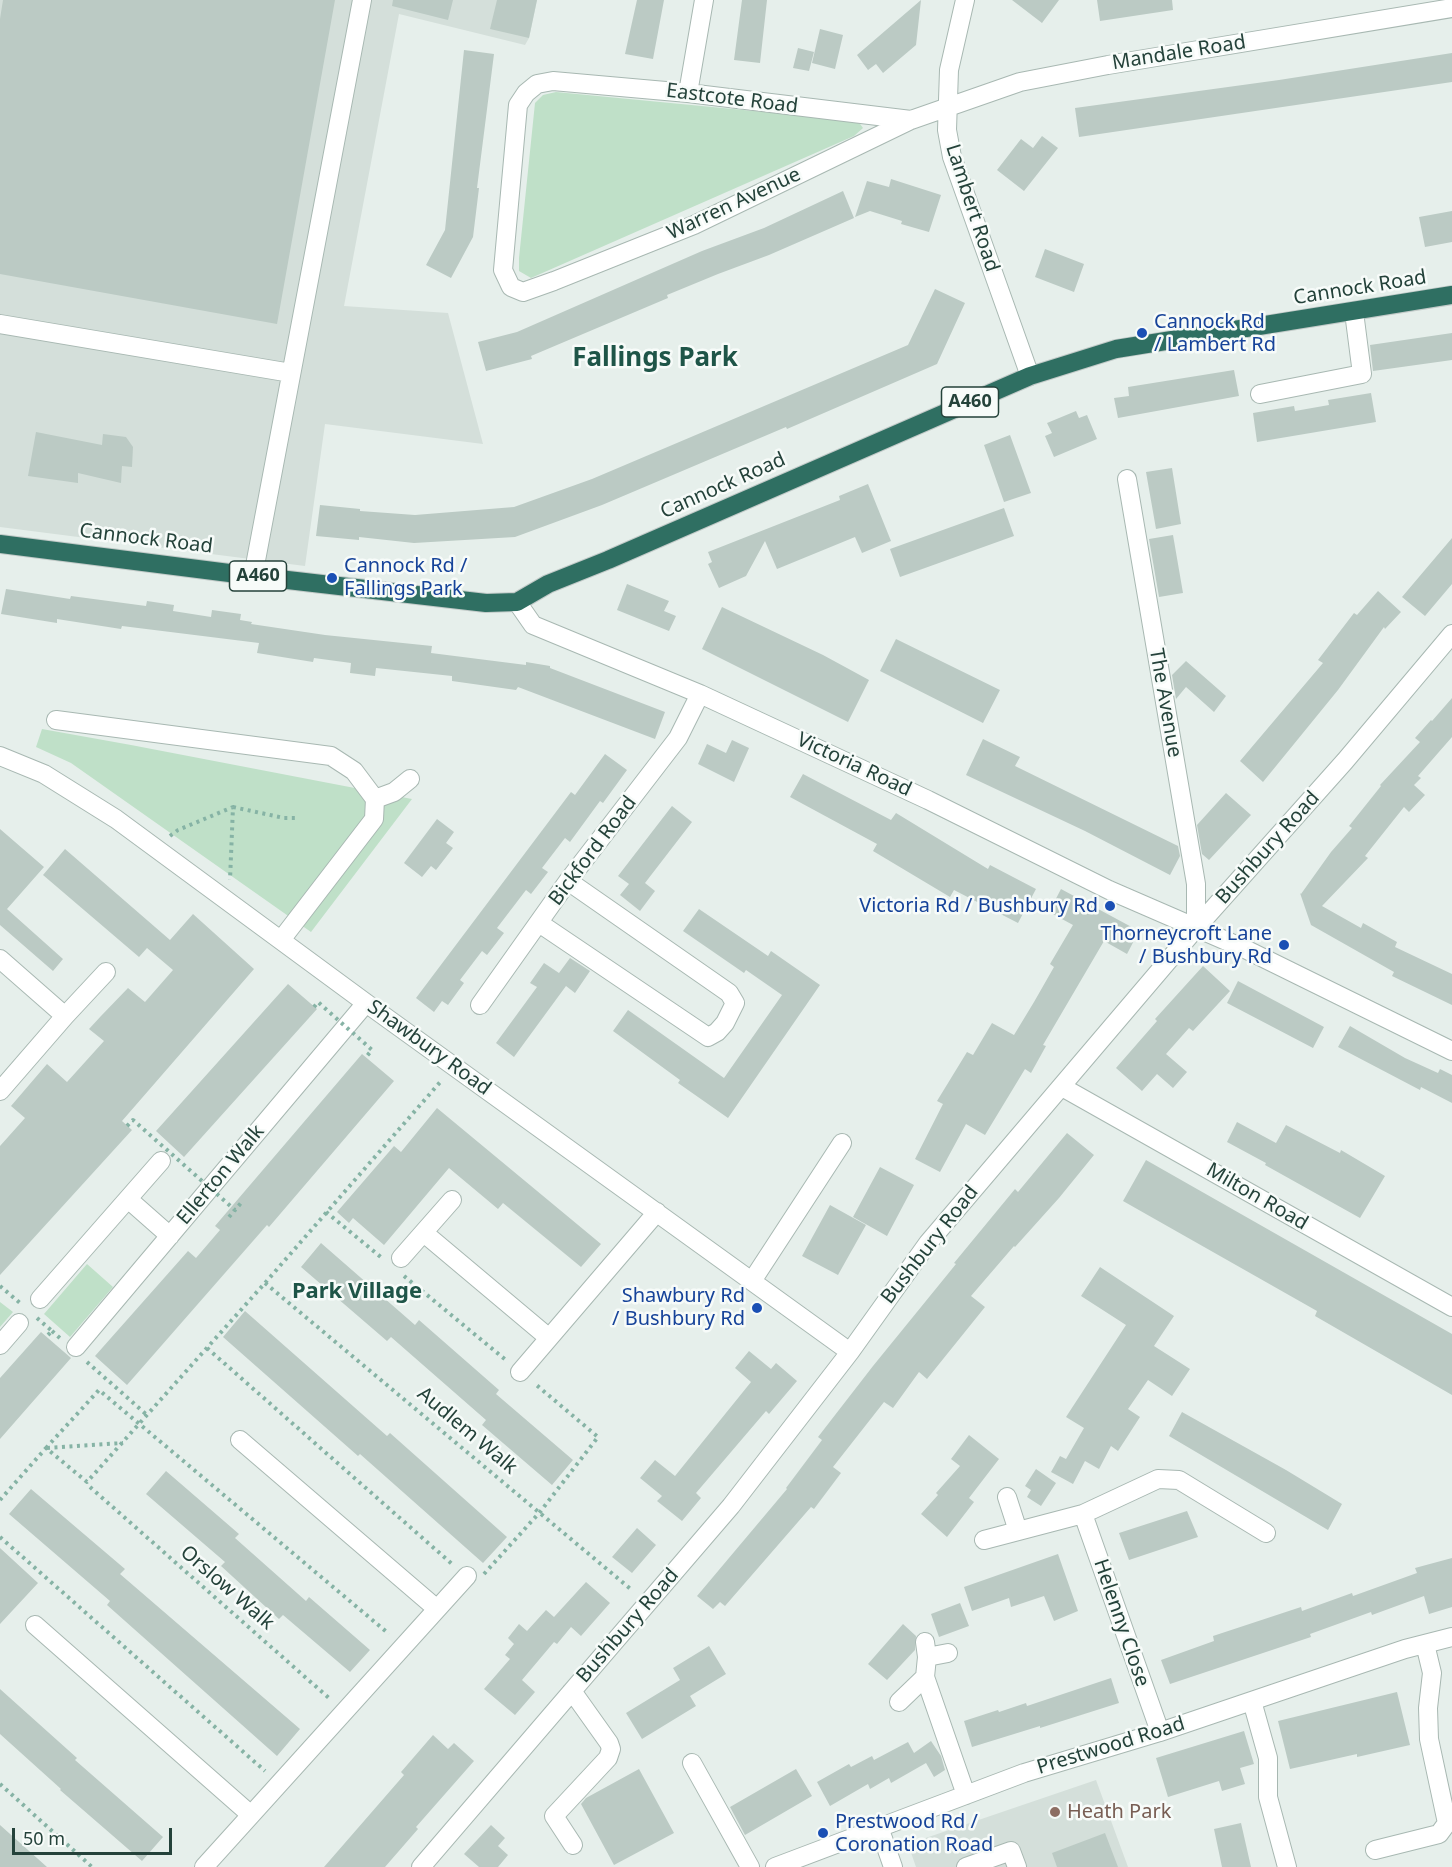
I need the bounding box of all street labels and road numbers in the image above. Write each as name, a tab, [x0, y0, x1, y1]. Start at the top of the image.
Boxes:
street label: Mandale Road	[1110, 31, 1248, 75]
street label: Eastcote Road	[665, 79, 799, 119]
street label: Lambert Road	[940, 141, 1004, 275]
street label: Warren Avenue	[663, 163, 805, 245]
street label: Cannock Road	[1292, 266, 1428, 310]
road number: A460	[942, 387, 998, 417]
street label: Cannock Road	[657, 448, 789, 524]
street label: Cannock Road	[78, 519, 214, 559]
road number: A460	[230, 561, 286, 591]
street label: The Avenue	[1144, 647, 1186, 759]
street label: Victoria Road	[793, 728, 915, 802]
street label: Bushbury Road	[1211, 787, 1325, 909]
street label: Bickford Road	[544, 792, 642, 910]
street label: Shawbury Road	[363, 995, 495, 1101]
street label: Ellerton Walk	[172, 1120, 270, 1230]
street label: Milton Road	[1202, 1158, 1312, 1236]
street label: Bushbury Road	[876, 1181, 984, 1309]
street label: Audlem Walk	[412, 1382, 522, 1480]
street label: Orslow Walk	[175, 1541, 279, 1635]
street label: Helenny Close	[1088, 1556, 1154, 1690]
street label: Bushbury Road	[572, 1564, 684, 1688]
street label: Prestwood Road	[1034, 1712, 1188, 1780]

